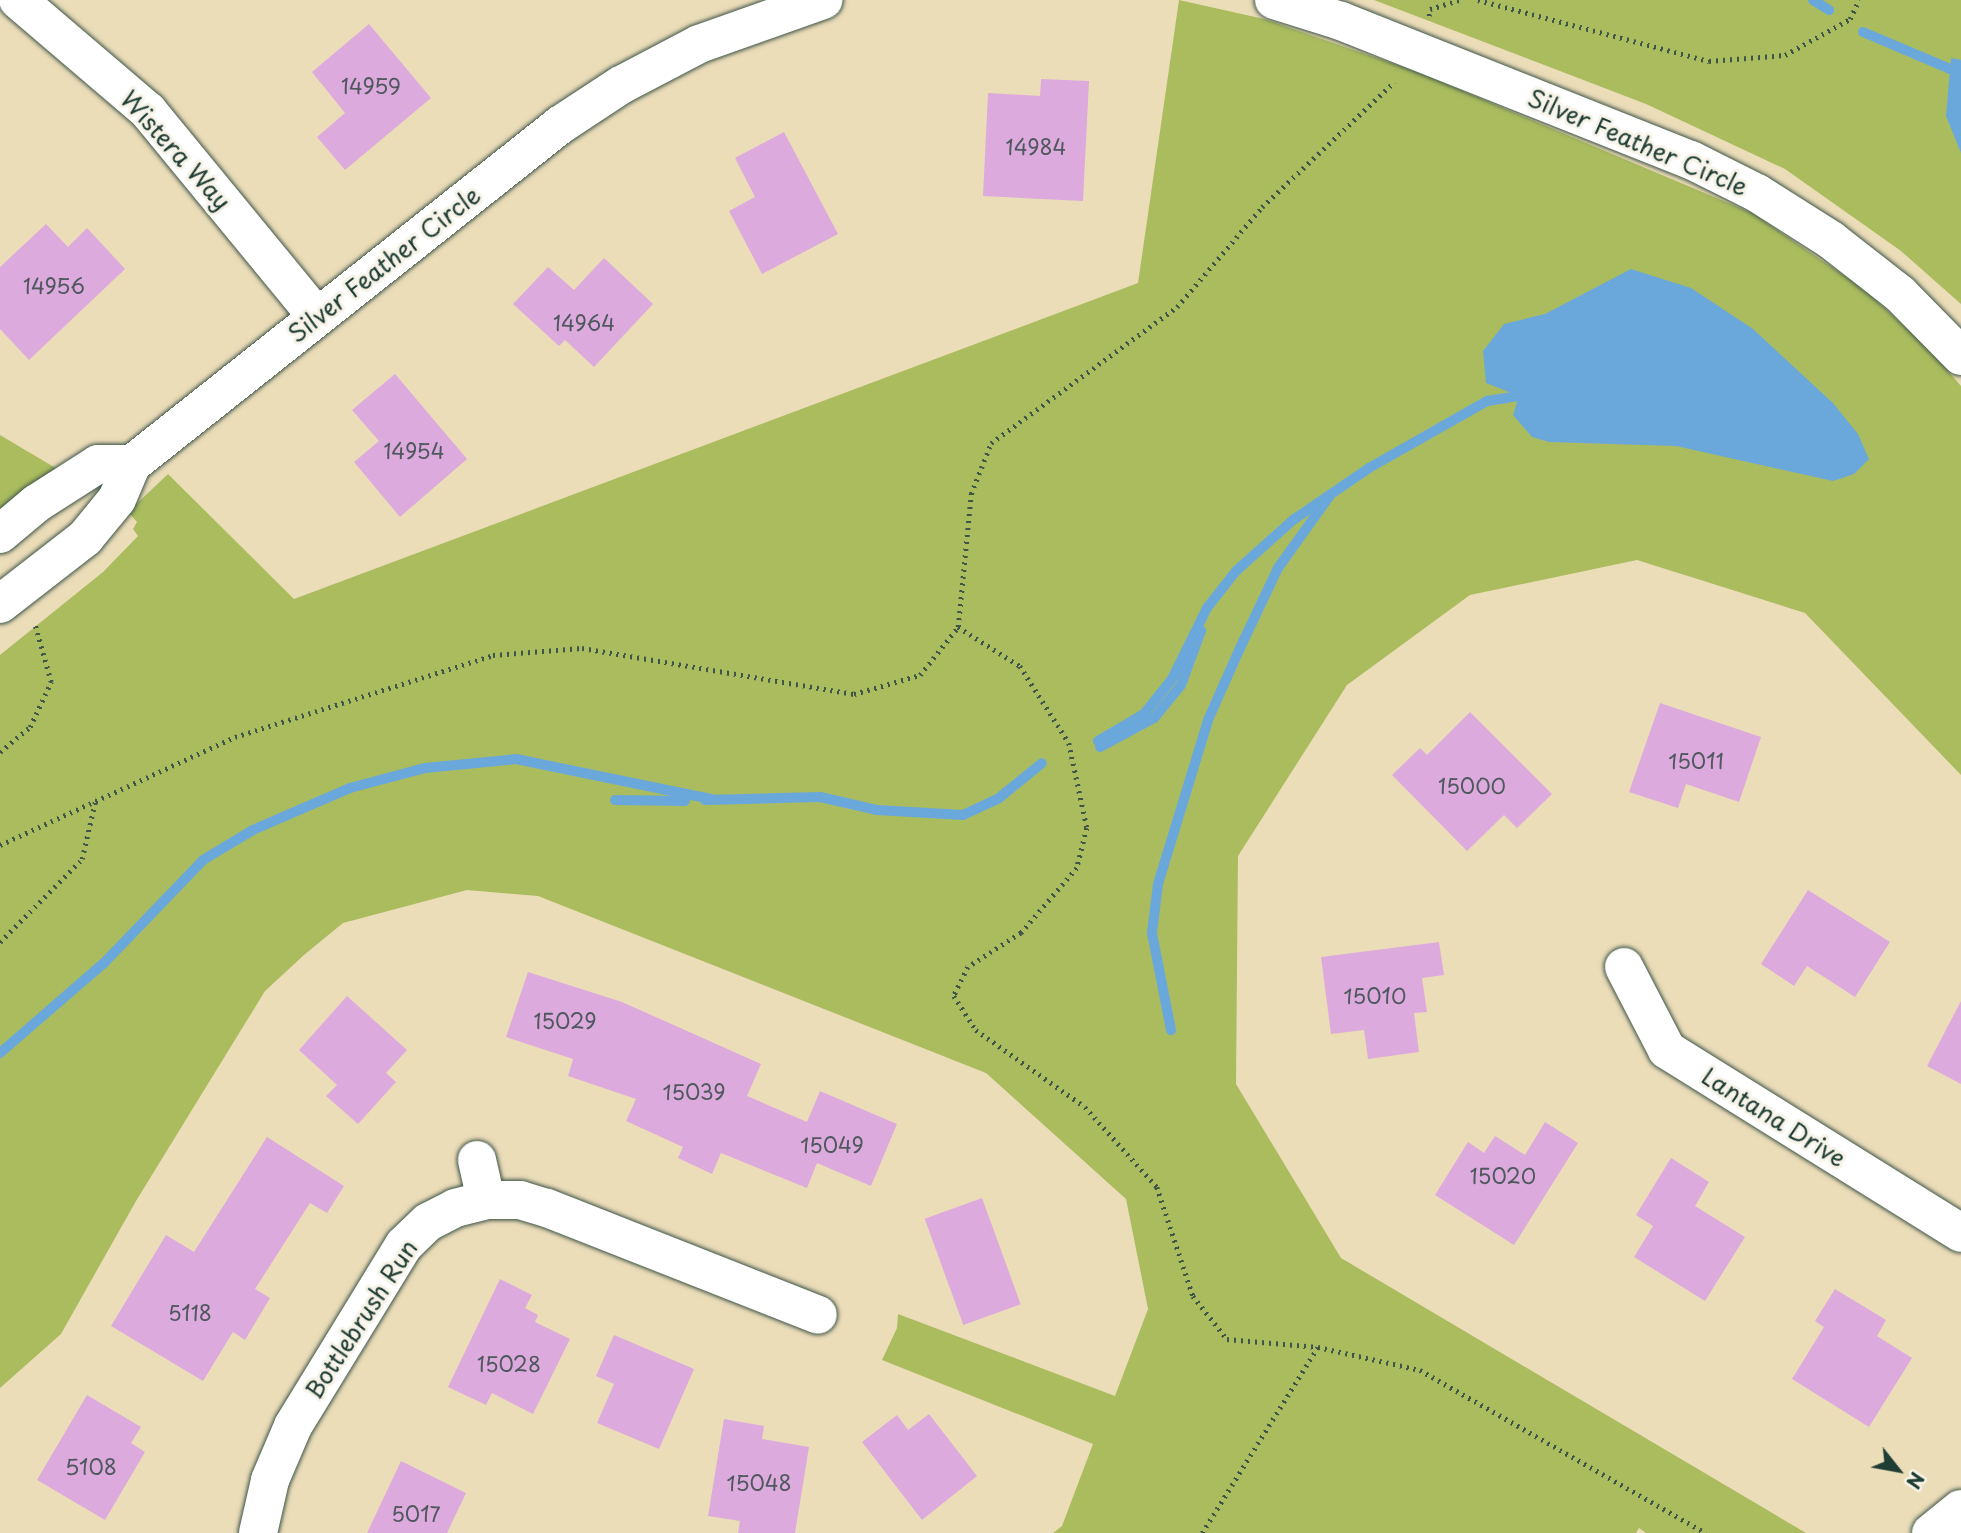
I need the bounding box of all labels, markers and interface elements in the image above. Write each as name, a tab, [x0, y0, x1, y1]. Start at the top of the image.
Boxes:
house number: 14959	[341, 72, 401, 98]
street label: Silver Feather Circle	[1524, 83, 1752, 201]
street label: Wistera Way	[115, 85, 237, 215]
house number: 14984	[1005, 133, 1067, 159]
street label: Silver Feather Circle	[282, 180, 486, 348]
house number: 14956	[23, 272, 85, 298]
house number: 14964	[553, 309, 615, 335]
house number: 14954	[383, 437, 445, 463]
house number: 15011	[1668, 747, 1724, 773]
house number: 15000	[1438, 772, 1506, 798]
house number: 15010	[1344, 982, 1406, 1008]
house number: 15029	[533, 1007, 597, 1033]
street label: Lantana Drive	[1696, 1061, 1852, 1173]
house number: 15039	[662, 1078, 726, 1104]
house number: 15049	[800, 1131, 864, 1157]
house number: 15020	[1470, 1162, 1536, 1188]
street label: Bottlebrush Run	[299, 1234, 423, 1404]
house number: 5118	[168, 1299, 212, 1325]
house number: 15028	[477, 1350, 541, 1376]
north arrow	[1863, 1435, 1933, 1505]
house number: 5108	[65, 1453, 117, 1479]
text: N	[1900, 1467, 1932, 1494]
house number: 15048	[726, 1469, 792, 1495]
house number: 5017	[391, 1500, 441, 1526]

